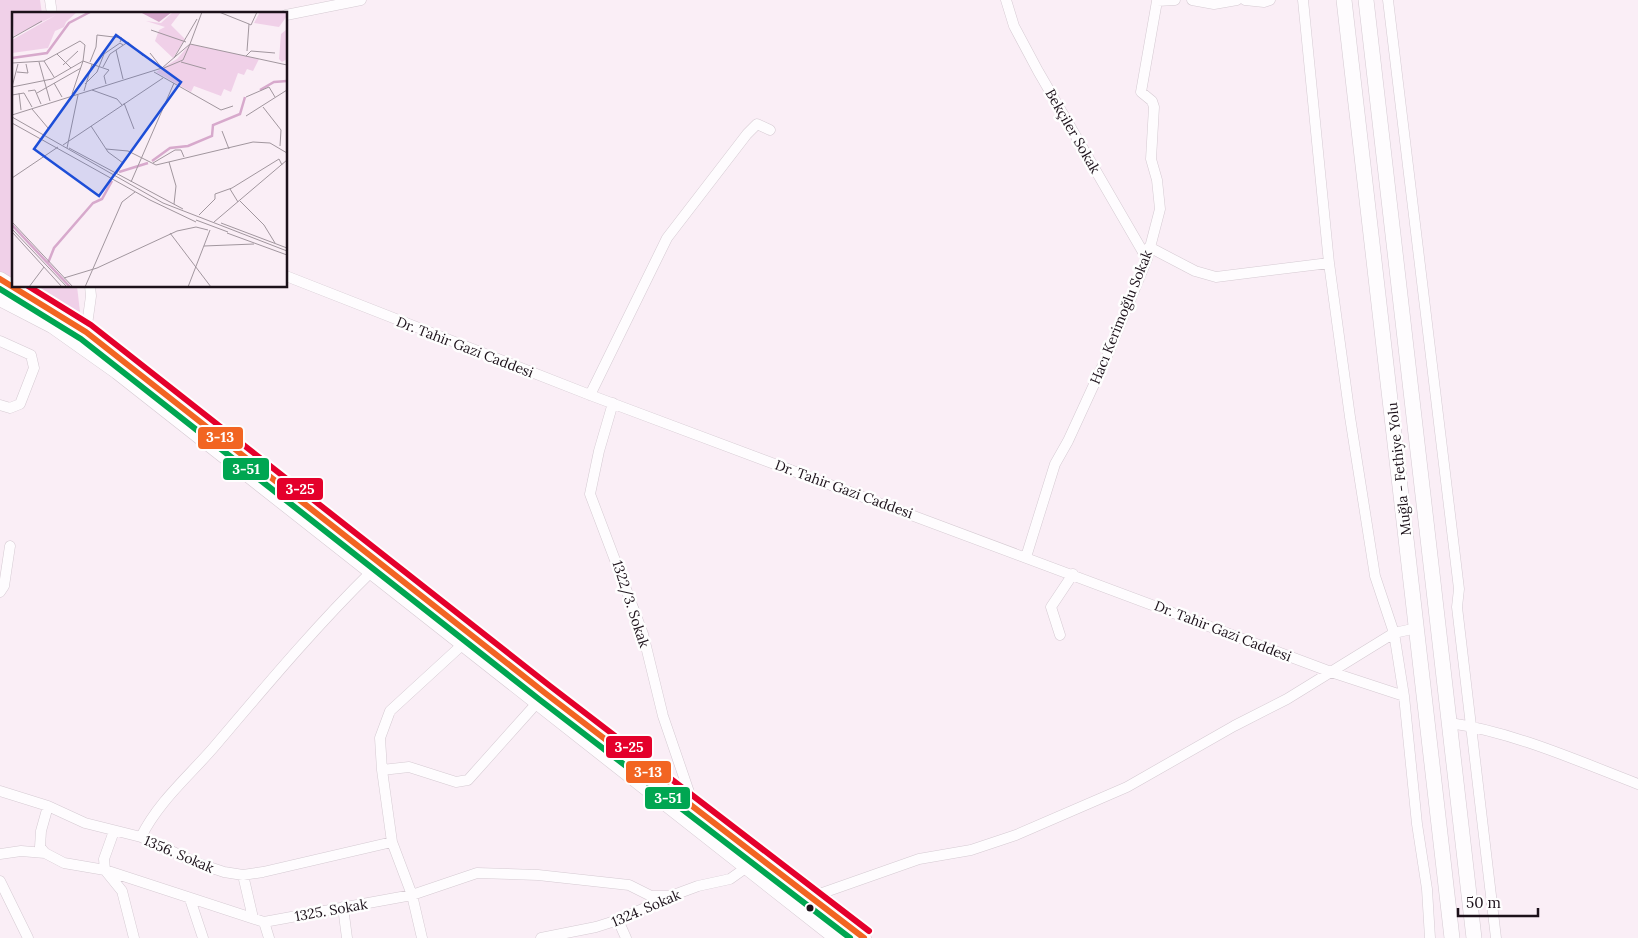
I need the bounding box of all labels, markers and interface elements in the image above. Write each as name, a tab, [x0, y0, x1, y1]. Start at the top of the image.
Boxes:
inset map	[12, 12, 288, 288]
street label: Bekçiler Sokak	[1042, 86, 1105, 177]
street label: Hacı Kerimoğlu Sokak	[1086, 247, 1156, 387]
street label: Dr. Tahir Gazi Caddesi	[394, 313, 536, 381]
street label: Muğla - Fethiye Yolu	[1383, 401, 1415, 537]
line badge: 3-13	[197, 426, 244, 450]
text: 3-13	[206, 428, 234, 446]
street label: Dr. Tahir Gazi Caddesi	[773, 456, 915, 522]
line badge: 3-51	[222, 457, 270, 481]
text: 3-51	[232, 460, 260, 478]
line badge: 3-25	[276, 477, 324, 501]
text: 3-25	[285, 480, 315, 498]
street label: 1322/3. Sokak	[608, 558, 654, 650]
street label: Dr. Tahir Gazi Caddesi	[1152, 597, 1294, 665]
line badge: 3-25	[605, 735, 653, 759]
text: 3-25	[614, 738, 644, 756]
line badge: 3-13	[625, 760, 672, 784]
text: 3-13	[634, 763, 662, 781]
line badge: 3-51	[644, 786, 691, 810]
text: 3-51	[654, 789, 682, 807]
street label: 1356. Sokak	[141, 831, 217, 877]
street label: 1324. Sokak	[609, 885, 684, 931]
scale bar	[1458, 886, 1538, 918]
text: 50 m	[1466, 893, 1501, 912]
street label: 1325. Sokak	[293, 895, 369, 925]
unlabelled marker	[805, 903, 815, 913]

